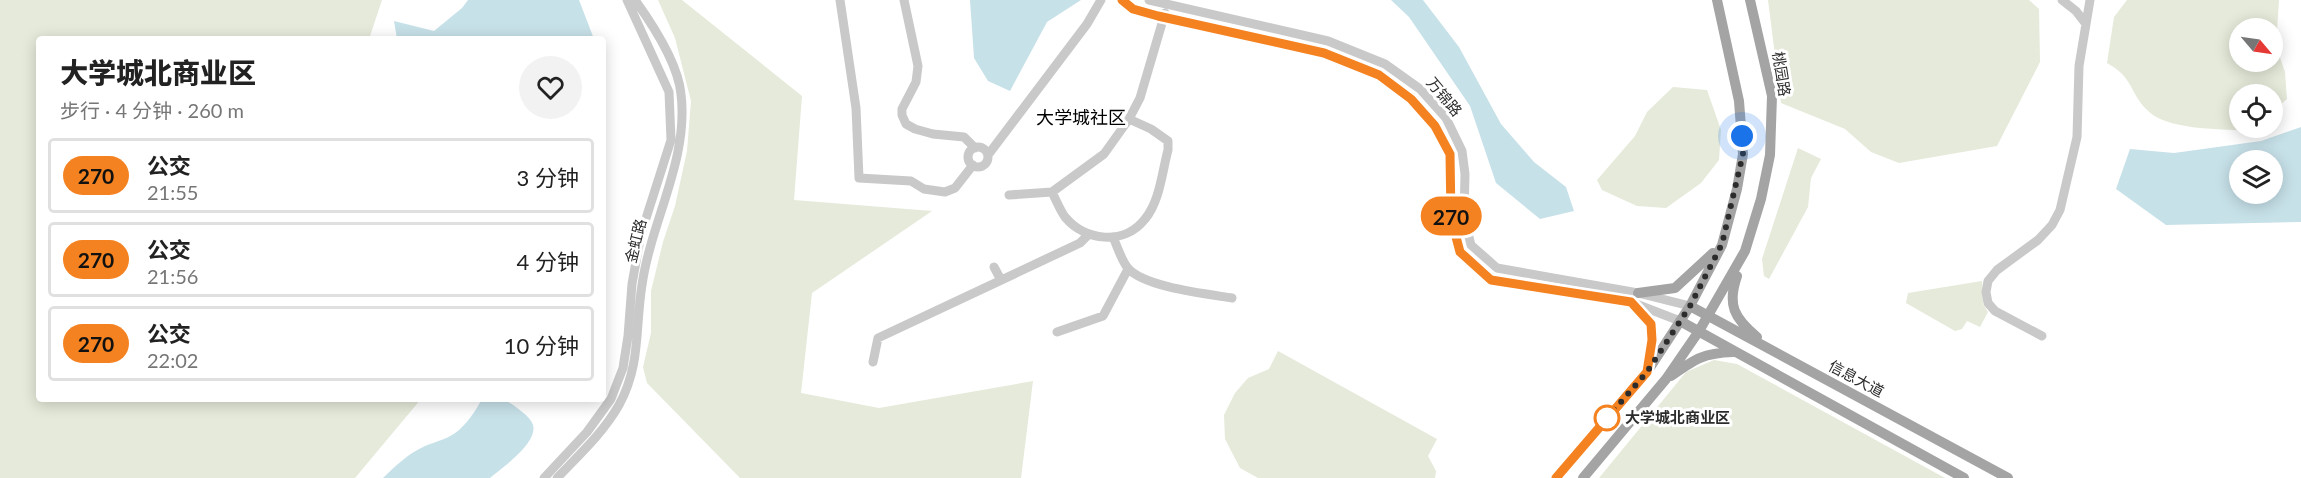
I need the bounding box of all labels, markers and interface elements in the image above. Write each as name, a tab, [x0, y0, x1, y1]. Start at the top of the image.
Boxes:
north arrow	[2229, 18, 2283, 72]
map controls	[2229, 18, 2283, 204]
street label: 桃园路	[1770, 50, 1794, 97]
text: 大学城北商业区	[60, 55, 256, 89]
button: heart	[519, 56, 582, 119]
street label: 万锦路	[1423, 73, 1466, 119]
button: locate	[2229, 84, 2283, 138]
text: 步行 · 4 分钟 · 260 m	[60, 98, 244, 122]
district label: 大学城社区	[1036, 106, 1126, 128]
your location	[1727, 121, 1757, 151]
button: layers	[2229, 150, 2283, 204]
text: 公交	[147, 152, 191, 179]
text: 270	[78, 163, 114, 188]
text: 3 分钟	[517, 164, 579, 191]
text: 21:55	[147, 180, 198, 204]
line badge: 270	[1416, 196, 1486, 236]
text: 270	[1433, 204, 1469, 229]
street label: 金虹路	[621, 217, 649, 265]
text: 公交	[147, 236, 191, 263]
text: 270	[78, 247, 114, 272]
text: 4 分钟	[517, 248, 579, 275]
text: 21:56	[147, 264, 198, 288]
text: 公交	[147, 320, 191, 347]
text: 270	[78, 331, 114, 356]
text: 10 分钟	[504, 332, 579, 359]
text: 22:02	[147, 348, 198, 372]
street label: 信息大道	[1826, 356, 1887, 400]
marker: 大学城北商业区	[1594, 405, 1620, 431]
place label: 大学城北商业区	[1625, 408, 1730, 426]

